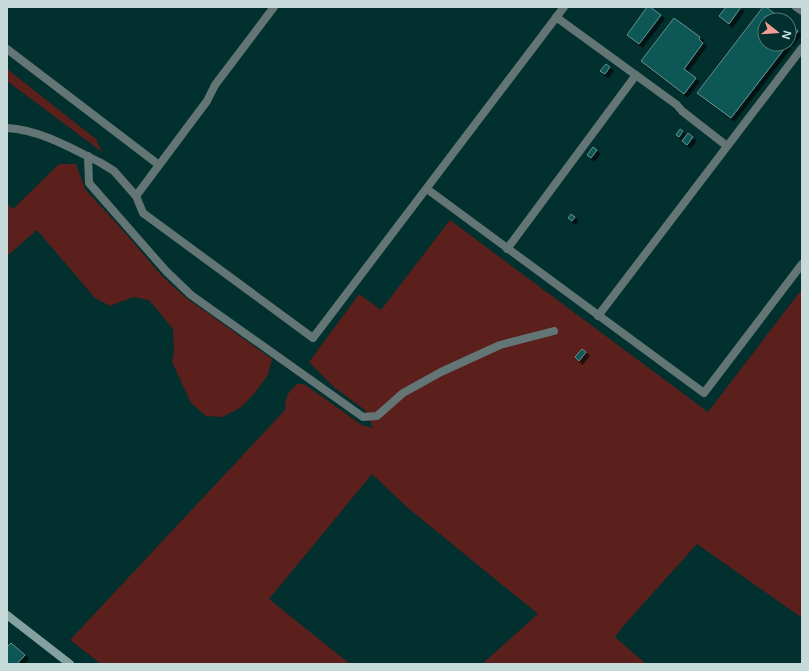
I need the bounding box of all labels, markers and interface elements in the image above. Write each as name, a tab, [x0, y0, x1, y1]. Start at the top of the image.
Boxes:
north arrow	[757, 12, 797, 52]
text: N	[779, 29, 794, 41]

